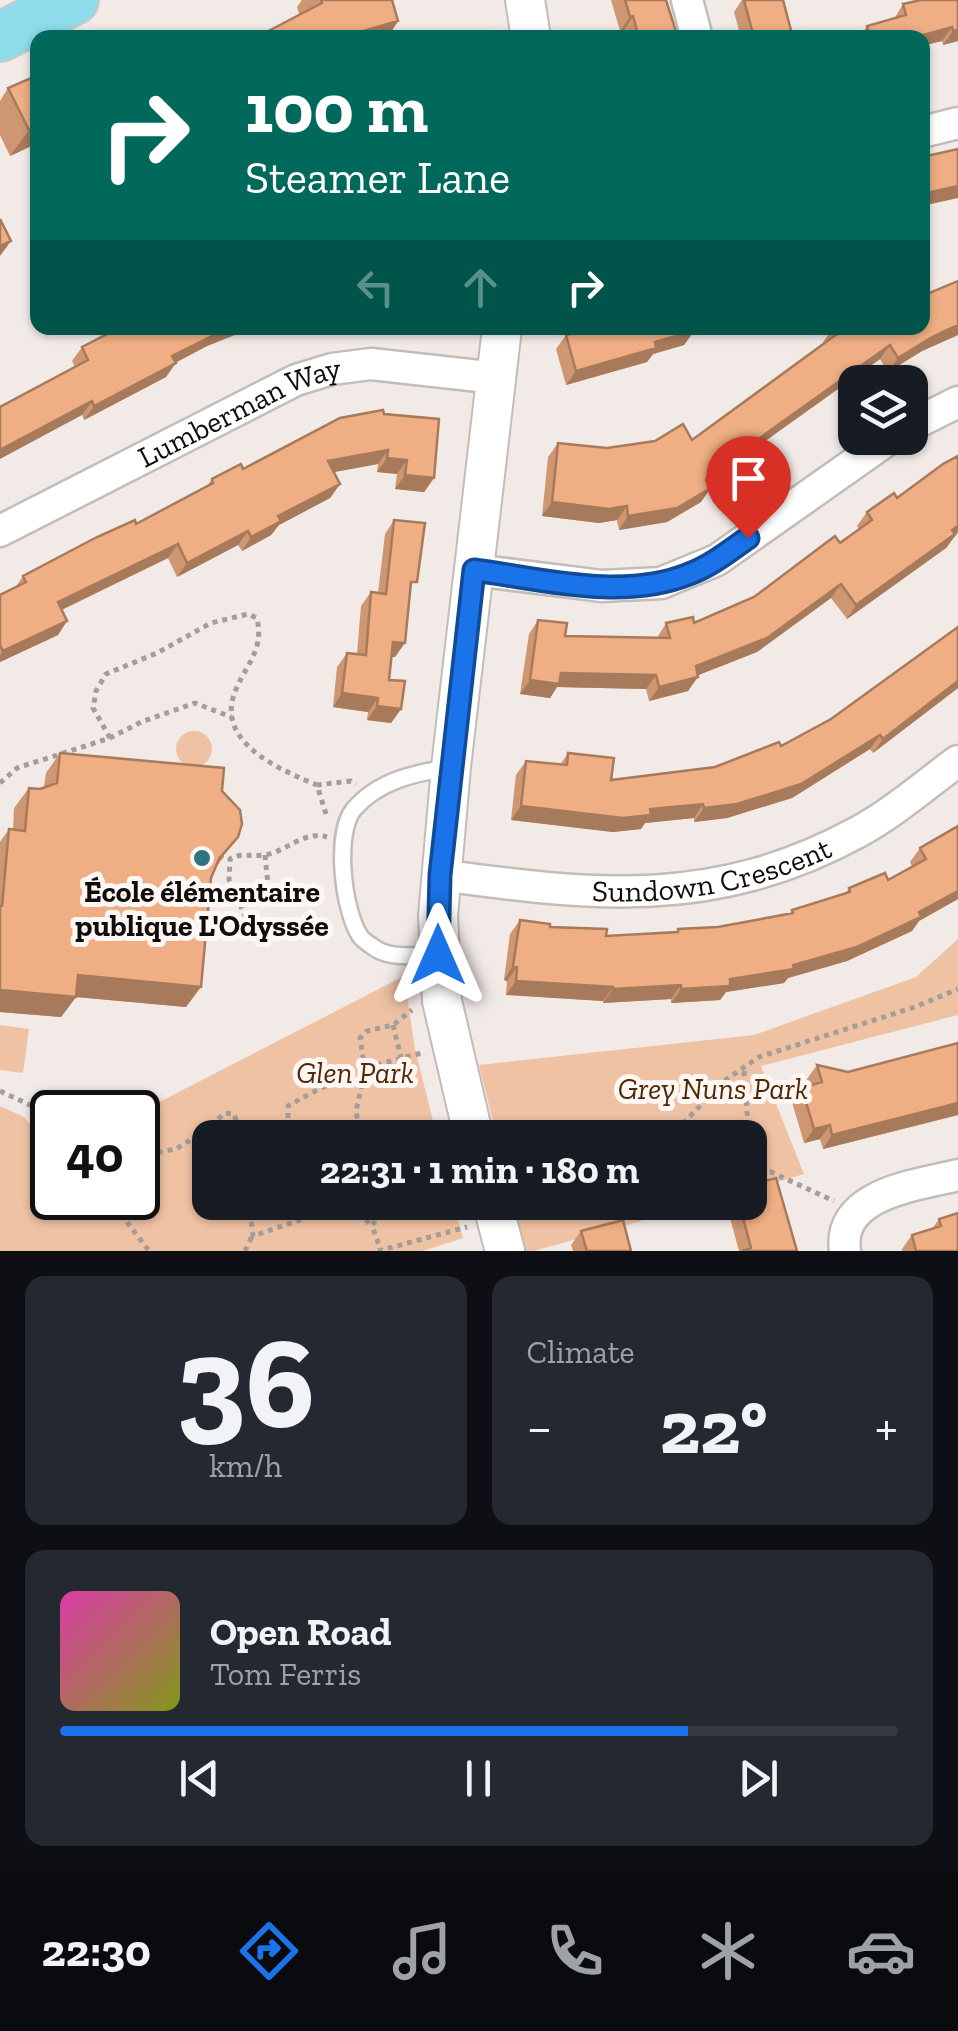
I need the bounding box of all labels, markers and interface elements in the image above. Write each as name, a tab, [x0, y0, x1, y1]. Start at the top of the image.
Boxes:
text: 100 m	[245, 66, 428, 150]
icon: right	[80, 70, 210, 200]
text: Steamer Lane	[245, 151, 510, 205]
icon: left	[348, 260, 403, 315]
icon: ahead	[453, 260, 508, 315]
icon: right	[558, 260, 613, 315]
street label: Lumberman Way	[132, 350, 343, 475]
map controls	[838, 365, 928, 455]
button: layers	[838, 365, 928, 455]
pin	[706, 436, 791, 539]
icon: arrive	[721, 451, 776, 506]
street label: Sundown Crescent	[591, 830, 837, 910]
marker: École élémentaire publique L'Odyssée	[191, 847, 213, 869]
place label: École élémentaire publique L'Odyssée	[75, 874, 329, 944]
position arrow	[386, 903, 490, 1007]
park label: Glen Park	[296, 1055, 414, 1091]
park label: Grey Nuns Park	[618, 1071, 808, 1107]
speed limit sign: 40	[30, 1090, 160, 1220]
text: 22:31 · 1 min · 180 m	[320, 1147, 639, 1193]
text: 36	[176, 1304, 315, 1460]
text: Climate	[527, 1333, 635, 1371]
text: 22°	[660, 1382, 767, 1472]
text: −	[527, 1394, 552, 1460]
text: +	[875, 1394, 898, 1460]
text: km/h	[209, 1447, 282, 1485]
text: Open Road	[210, 1609, 392, 1655]
text: Tom Ferris	[210, 1655, 361, 1693]
icon: previous	[172, 1751, 227, 1806]
icon: pause	[451, 1751, 506, 1806]
icon: next	[731, 1751, 786, 1806]
icon: directions	[234, 1916, 304, 1986]
icon: music	[387, 1916, 457, 1986]
icon: phone	[540, 1916, 610, 1986]
icon: climate	[693, 1916, 763, 1986]
icon: car	[846, 1916, 916, 1986]
text: 22:30	[42, 1924, 151, 1978]

